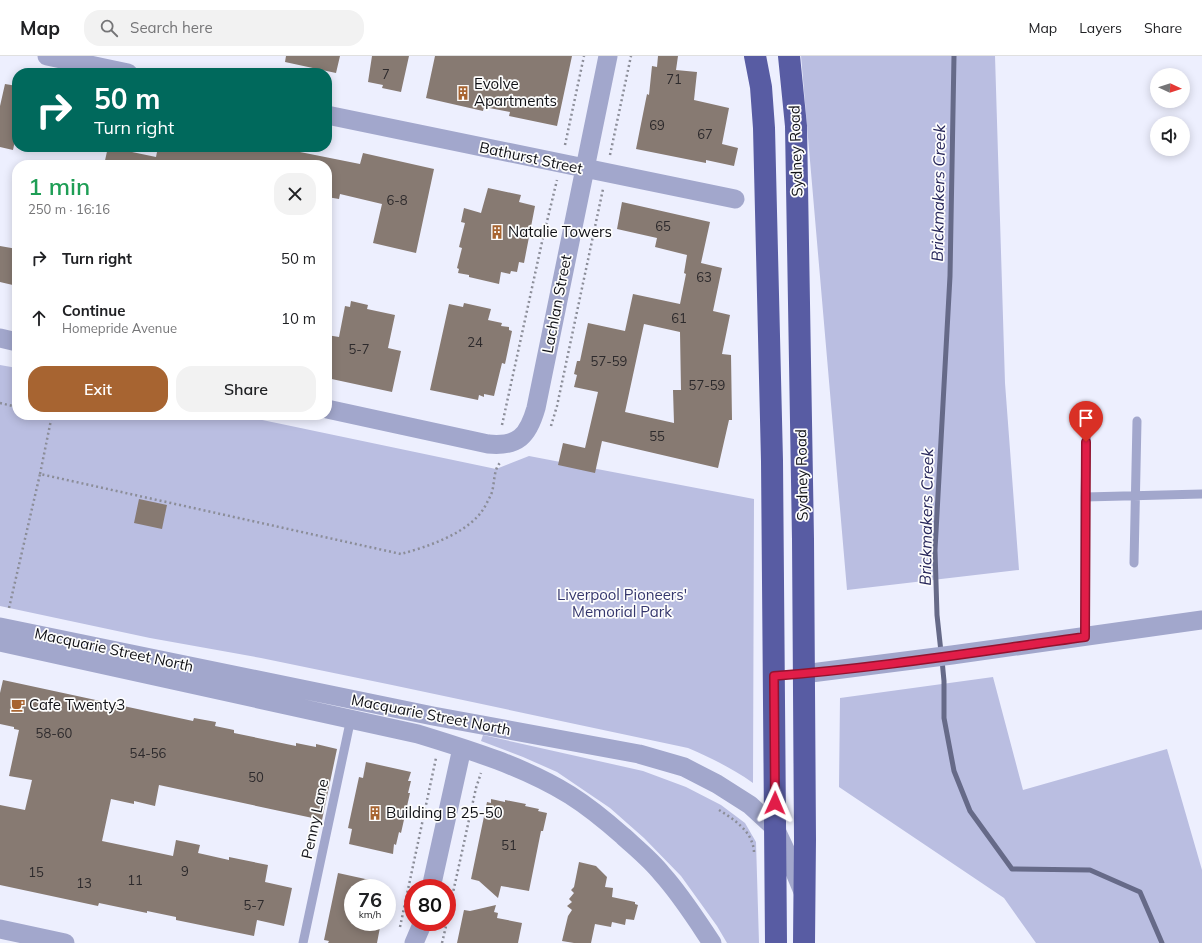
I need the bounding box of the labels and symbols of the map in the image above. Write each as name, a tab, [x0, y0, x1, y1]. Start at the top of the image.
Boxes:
house number: 7	[382, 66, 390, 82]
north arrow	[1150, 68, 1190, 108]
house number: 71	[666, 71, 682, 87]
place label: Evolve Apartments	[474, 74, 557, 110]
building icon: Evolve Apartments	[455, 85, 471, 101]
street label: Sydney Road	[784, 105, 807, 197]
house number: 69	[649, 117, 665, 133]
water label: Brickmakers Creek	[927, 123, 949, 262]
house number: 67	[697, 126, 713, 142]
street label: Bathurst Street	[478, 137, 585, 178]
house number: 6-8	[386, 192, 408, 208]
house number: 65	[655, 218, 671, 234]
place label: Natalie Towers	[508, 222, 612, 241]
building icon: Natalie Towers	[489, 224, 505, 240]
street label: Lachlan Street	[538, 253, 575, 355]
house number: 63	[696, 269, 712, 285]
house number: 61	[671, 310, 687, 326]
house number: 24	[467, 334, 483, 350]
house number: 5-7	[348, 341, 370, 357]
house number: 57-59	[591, 353, 628, 369]
house number: 57-59	[689, 377, 726, 393]
pin	[1069, 401, 1103, 442]
house number: 55	[649, 428, 665, 444]
street label: Sydney Road	[791, 429, 812, 521]
water label: Brickmakers Creek	[915, 447, 937, 586]
park label: Liverpool Pioneers' Memorial Park	[557, 585, 687, 621]
street label: Macquarie Street North	[33, 623, 195, 676]
street label: Macquarie Street North	[350, 690, 512, 739]
place label: Cafe Twenty3	[29, 695, 125, 714]
cafe icon: Cafe Twenty3	[10, 697, 26, 713]
house number: 58-60	[36, 725, 73, 741]
house number: 54-56	[130, 745, 167, 761]
house number: 50	[248, 769, 264, 785]
street label: Penny Lane	[297, 777, 332, 861]
position arrow	[754, 782, 796, 824]
place label: Building B 25-50	[386, 803, 503, 822]
building icon: Building B 25-50	[367, 805, 383, 821]
house number: 51	[501, 837, 517, 853]
house number: 9	[181, 863, 189, 879]
house number: 15	[28, 864, 44, 880]
house number: 11	[127, 872, 143, 888]
house number: 13	[76, 875, 92, 891]
speed limit sign: 80	[404, 879, 456, 931]
house number: 5-7	[243, 897, 265, 913]

